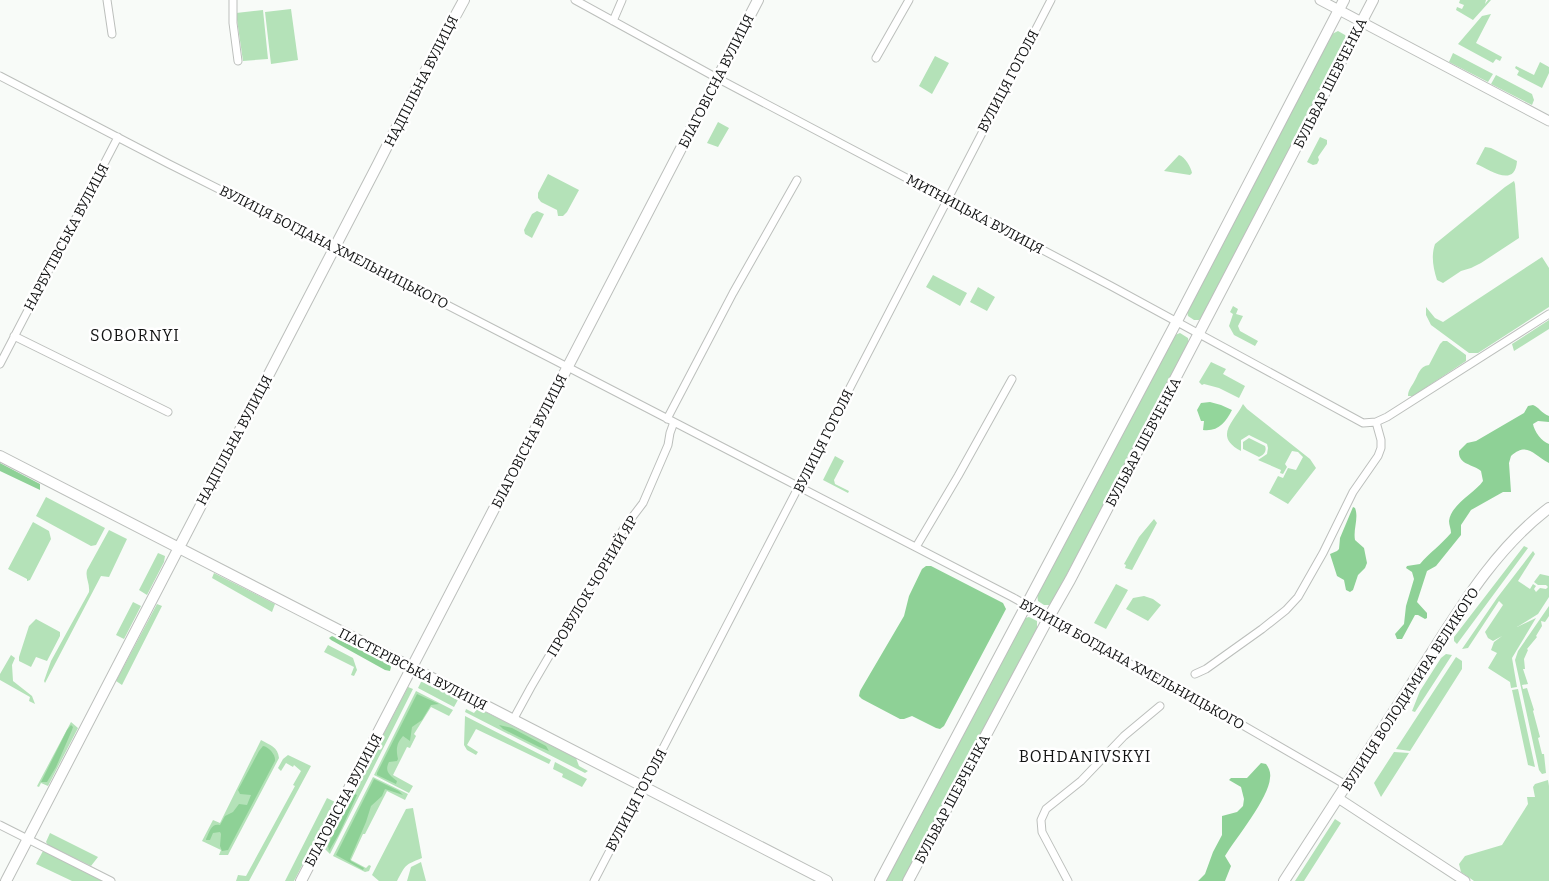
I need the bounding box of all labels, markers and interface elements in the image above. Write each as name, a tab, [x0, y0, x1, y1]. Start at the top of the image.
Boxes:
street label: БЛАГОВІСНА ВУЛИЦЯ	[675, 11, 758, 151]
street label: НАДПІЛЬНА ВУЛИЦЯ	[381, 13, 462, 150]
street label: БУЛЬВАР ШЕВЧЕНКА	[1290, 15, 1371, 151]
street label: ВУЛИЦЯ ГОГОЛЯ	[974, 27, 1043, 135]
street label: НАРБУТІВСЬКА ВУЛИЦЯ	[20, 161, 112, 314]
street label: МИТНИЦЬКА ВУЛИЦЯ	[903, 171, 1046, 258]
street label: ВУЛИЦЯ БОГДАНА ХМЕЛЬНИЦЬКОГО	[216, 182, 451, 313]
district label: SOBORNYI	[90, 326, 180, 345]
street label: БЛАГОВІСНА ВУЛИЦЯ	[488, 371, 571, 511]
street label: НАДПІЛЬНА ВУЛИЦЯ	[193, 372, 276, 508]
street label: БУЛЬВАР ШЕВЧЕНКА	[1102, 375, 1185, 510]
street label: ВУЛИЦЯ ГОГОЛЯ	[790, 387, 857, 496]
street label: ПРОВУЛОК ЧОРНИЙ ЯР	[543, 512, 641, 660]
street label: ВУЛИЦЯ ВОЛОДИМИРА ВЕЛИКОГО	[1338, 584, 1483, 794]
street label: ВУЛИЦЯ БОГДАНА ХМЕЛЬНИЦЬКОГО	[1016, 595, 1247, 734]
street label: ПАСТЕРІВСЬКА ВУЛИЦЯ	[336, 625, 490, 714]
street label: БЛАГОВІСНА ВУЛИЦЯ	[301, 731, 386, 870]
street label: БУЛЬВАР ШЕВЧЕНКА	[911, 732, 994, 867]
street label: ВУЛИЦЯ ГОГОЛЯ	[602, 746, 671, 854]
district label: BOHDANIVSKYI	[1019, 747, 1151, 766]

